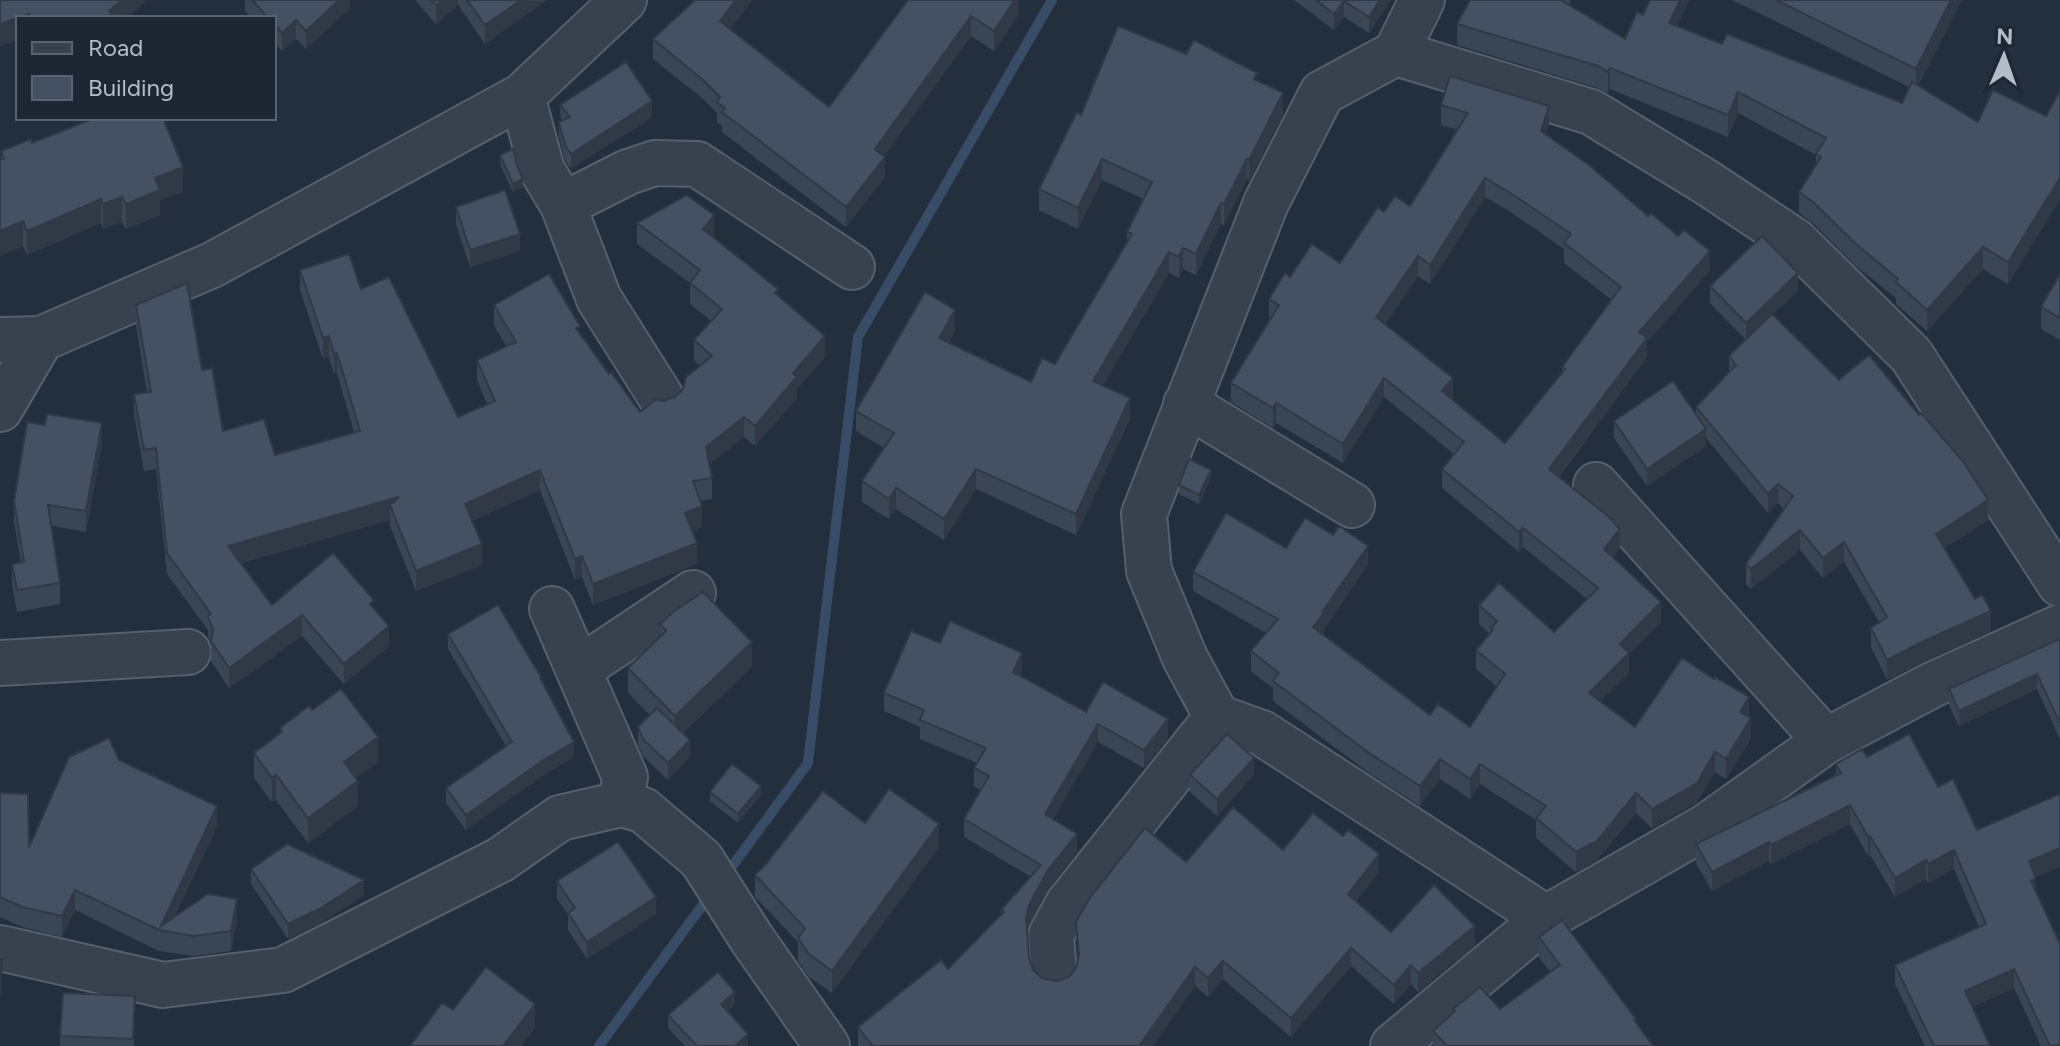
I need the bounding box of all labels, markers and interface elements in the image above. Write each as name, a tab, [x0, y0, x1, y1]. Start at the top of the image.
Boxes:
legend	[16, 16, 276, 120]
north arrow	[1964, 16, 2044, 96]
text: N	[1996, 23, 2014, 50]
text: Road	[88, 33, 143, 62]
text: Building	[88, 73, 174, 102]

